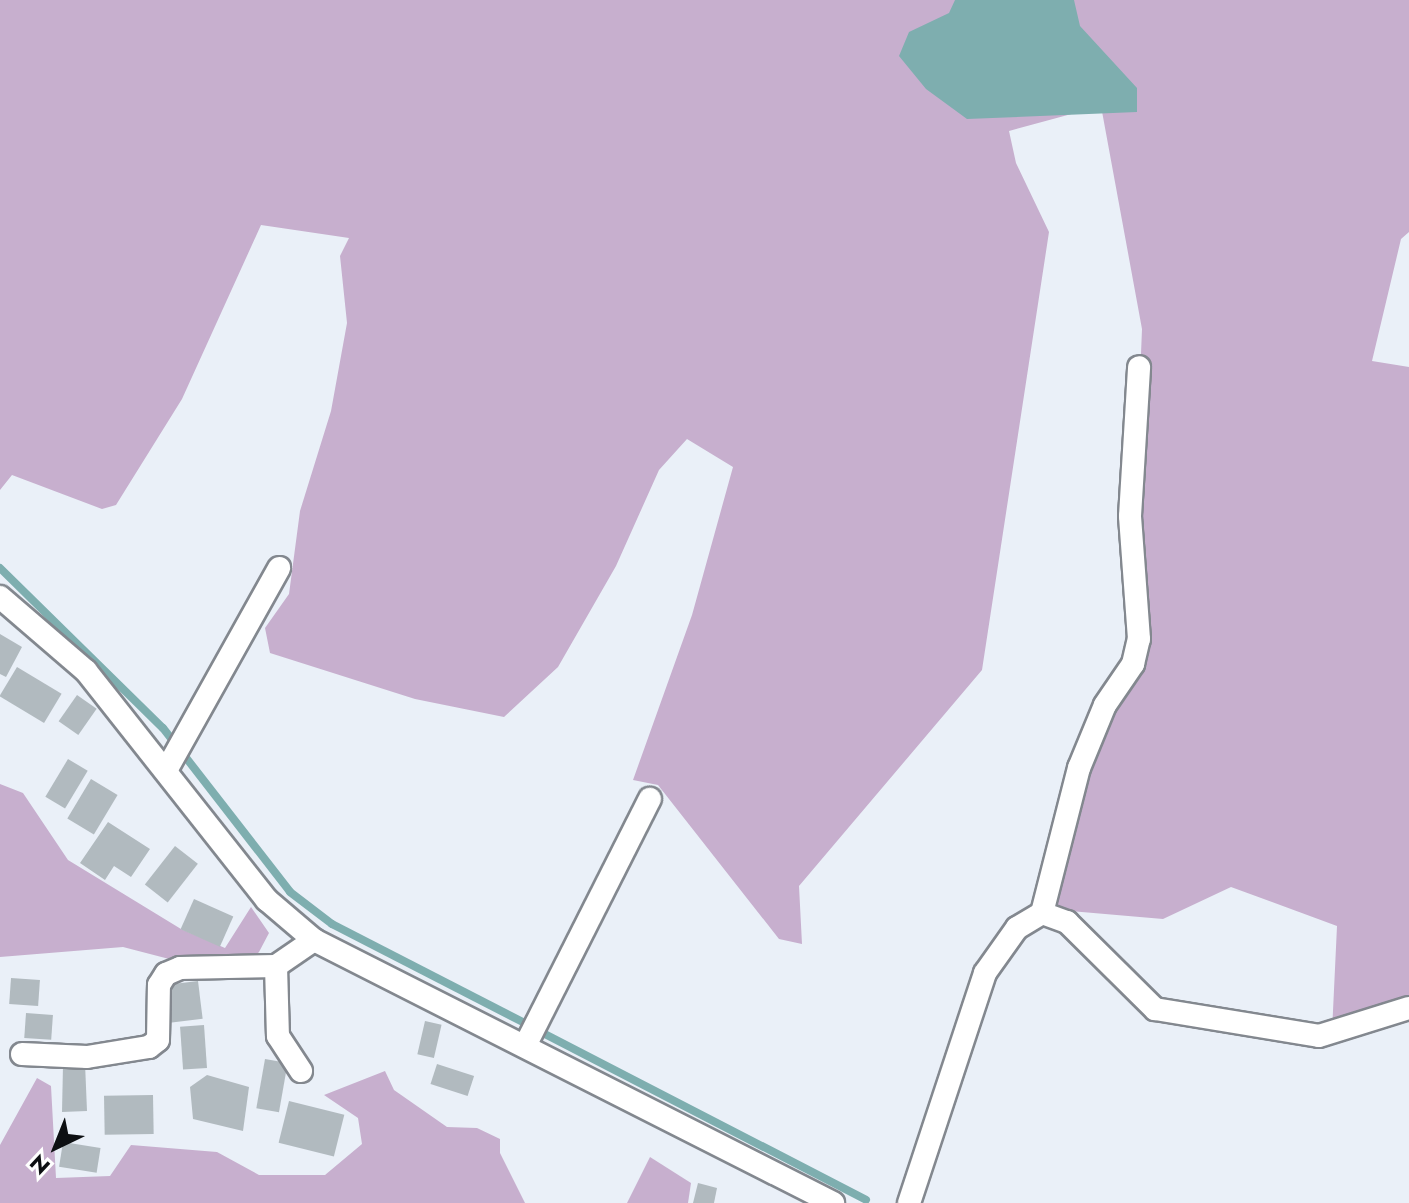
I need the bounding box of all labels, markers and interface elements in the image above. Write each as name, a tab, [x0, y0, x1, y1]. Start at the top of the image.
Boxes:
north arrow	[16, 1107, 96, 1187]
text: N	[22, 1147, 57, 1182]

